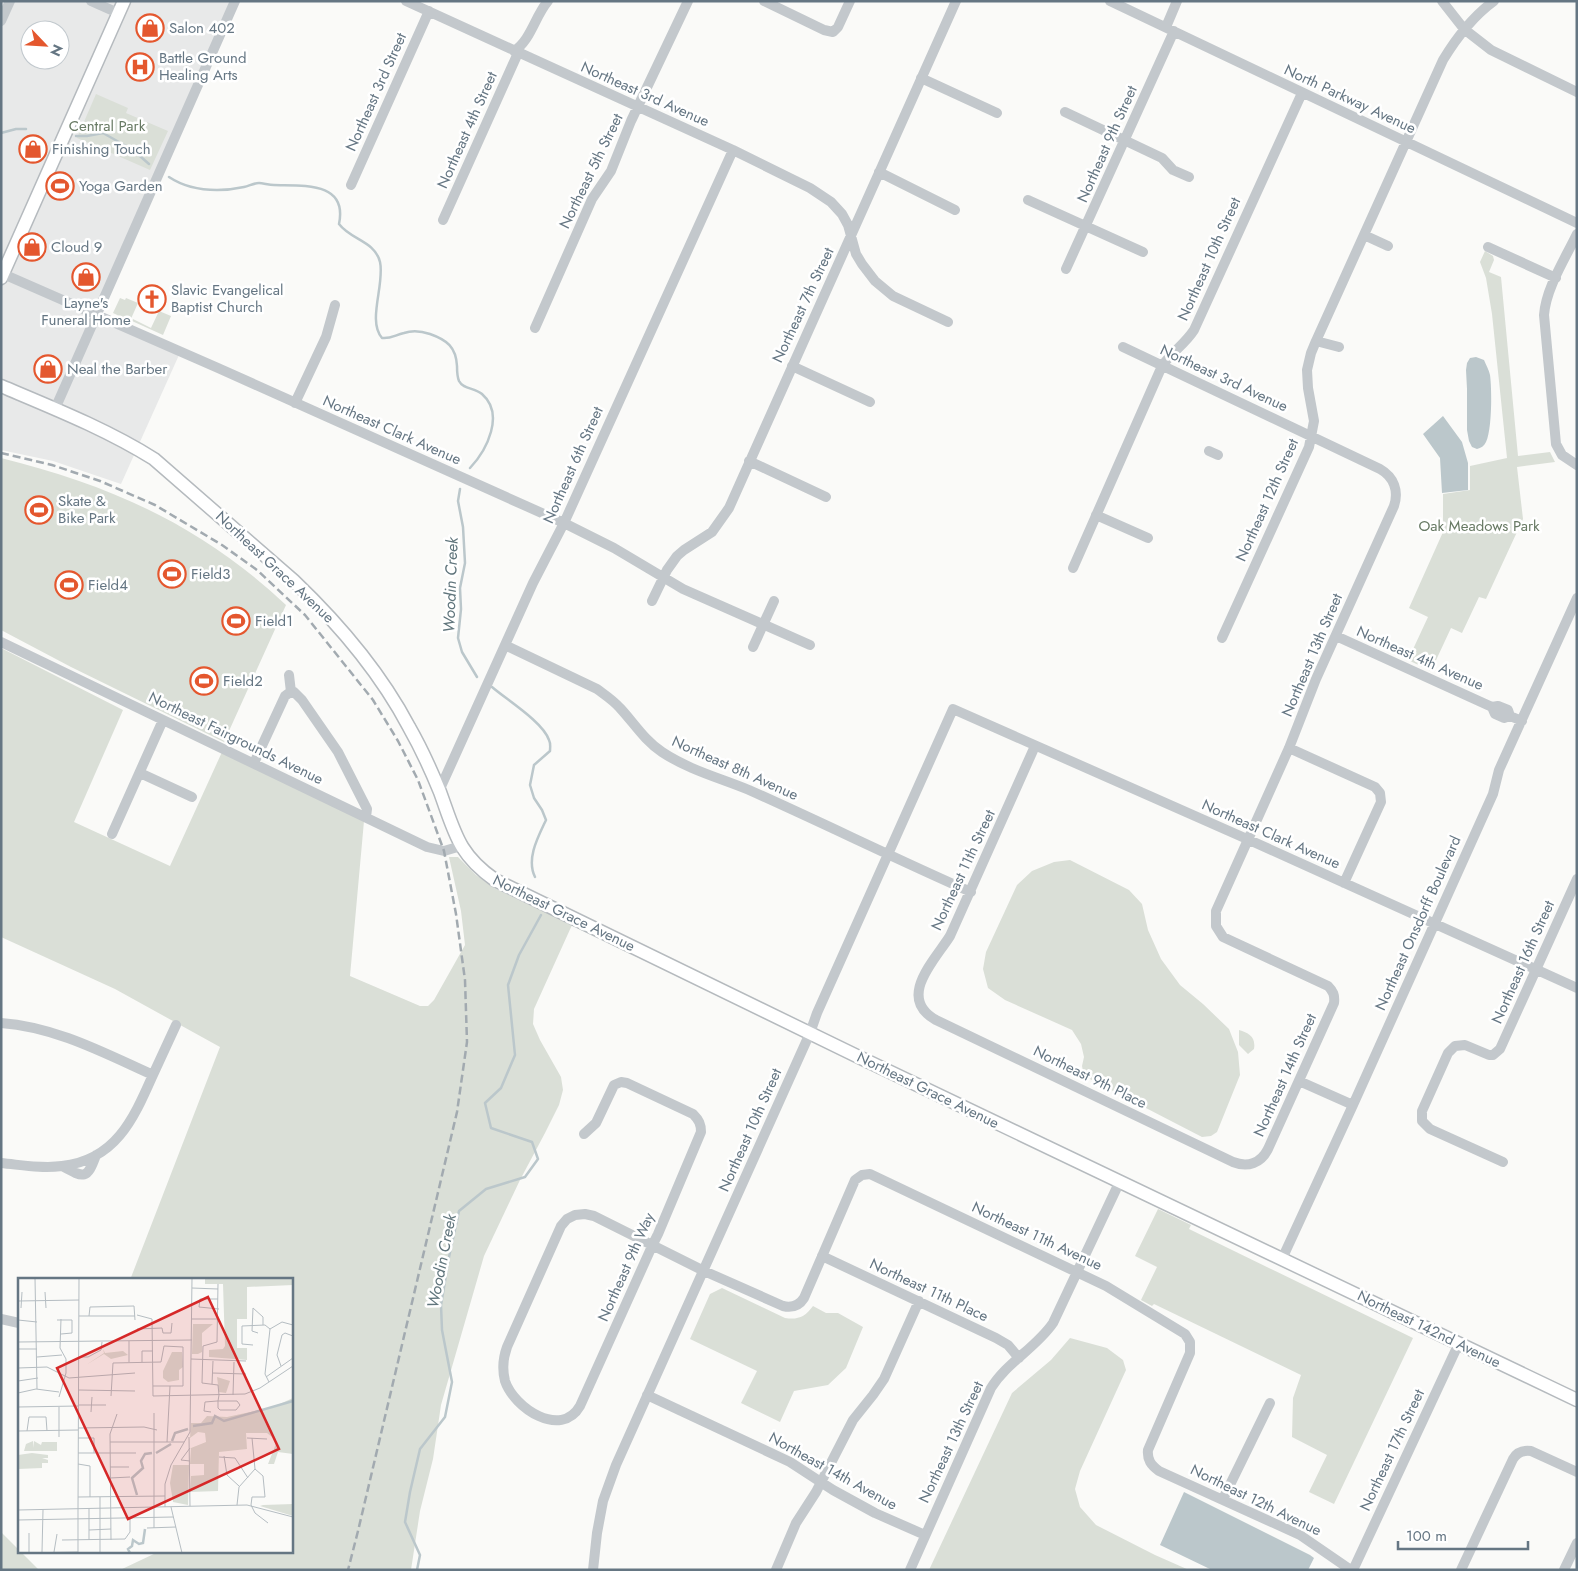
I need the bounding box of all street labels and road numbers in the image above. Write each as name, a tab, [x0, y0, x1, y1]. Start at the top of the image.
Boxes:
street label: Northeast 3rd Street	[340, 29, 412, 155]
street label: Northeast 3rd Avenue	[577, 56, 713, 132]
street label: North Parkway Avenue	[1281, 59, 1420, 139]
street label: Northeast 4th Street	[431, 68, 503, 192]
street label: Northeast 9th Street	[1071, 82, 1143, 206]
street label: Northeast 5th Street	[554, 109, 629, 232]
street label: Northeast 10th Street	[1172, 193, 1246, 324]
street label: Northeast 7th Street	[767, 243, 840, 366]
street label: Northeast 3rd Avenue	[1157, 339, 1292, 417]
street label: Northeast Clark Avenue	[319, 390, 465, 471]
street label: Northeast 6th Street	[537, 403, 609, 527]
street label: Northeast 12th Street	[1230, 435, 1304, 565]
street label: Northeast Grace Avenue	[211, 506, 340, 628]
street label: Northeast 13th Street	[1276, 589, 1348, 720]
street label: Northeast 4th Avenue	[1353, 620, 1487, 696]
street label: Northeast Fairgrounds Avenue	[145, 686, 327, 790]
street label: Northeast 8th Avenue	[668, 730, 802, 806]
street label: Northeast Clark Avenue	[1198, 794, 1344, 875]
street label: Northeast 11th Street	[925, 806, 1001, 934]
street label: Northeast Onsdorff Boulevard	[1369, 832, 1467, 1014]
street label: Northeast Grace Avenue	[489, 869, 639, 957]
street label: Northeast 16th Street	[1486, 897, 1560, 1027]
street label: Northeast 14th Street	[1248, 1010, 1322, 1140]
street label: Northeast 9th Place	[1029, 1040, 1151, 1114]
street label: Northeast Grace Avenue	[853, 1046, 1003, 1134]
street label: Northeast 10th Street	[713, 1064, 787, 1195]
street label: Northeast 11th Avenue	[968, 1196, 1106, 1276]
street label: Northeast 9th Way	[592, 1209, 660, 1325]
street label: Northeast 11th Place	[866, 1253, 992, 1327]
street label: Northeast 142nd Avenue	[1354, 1285, 1505, 1373]
street label: Northeast 13th Street	[913, 1377, 989, 1507]
street label: Northeast 17th Street	[1354, 1385, 1430, 1514]
street label: Northeast 14th Avenue	[765, 1427, 901, 1516]
street label: Northeast 12th Avenue	[1187, 1459, 1326, 1541]

